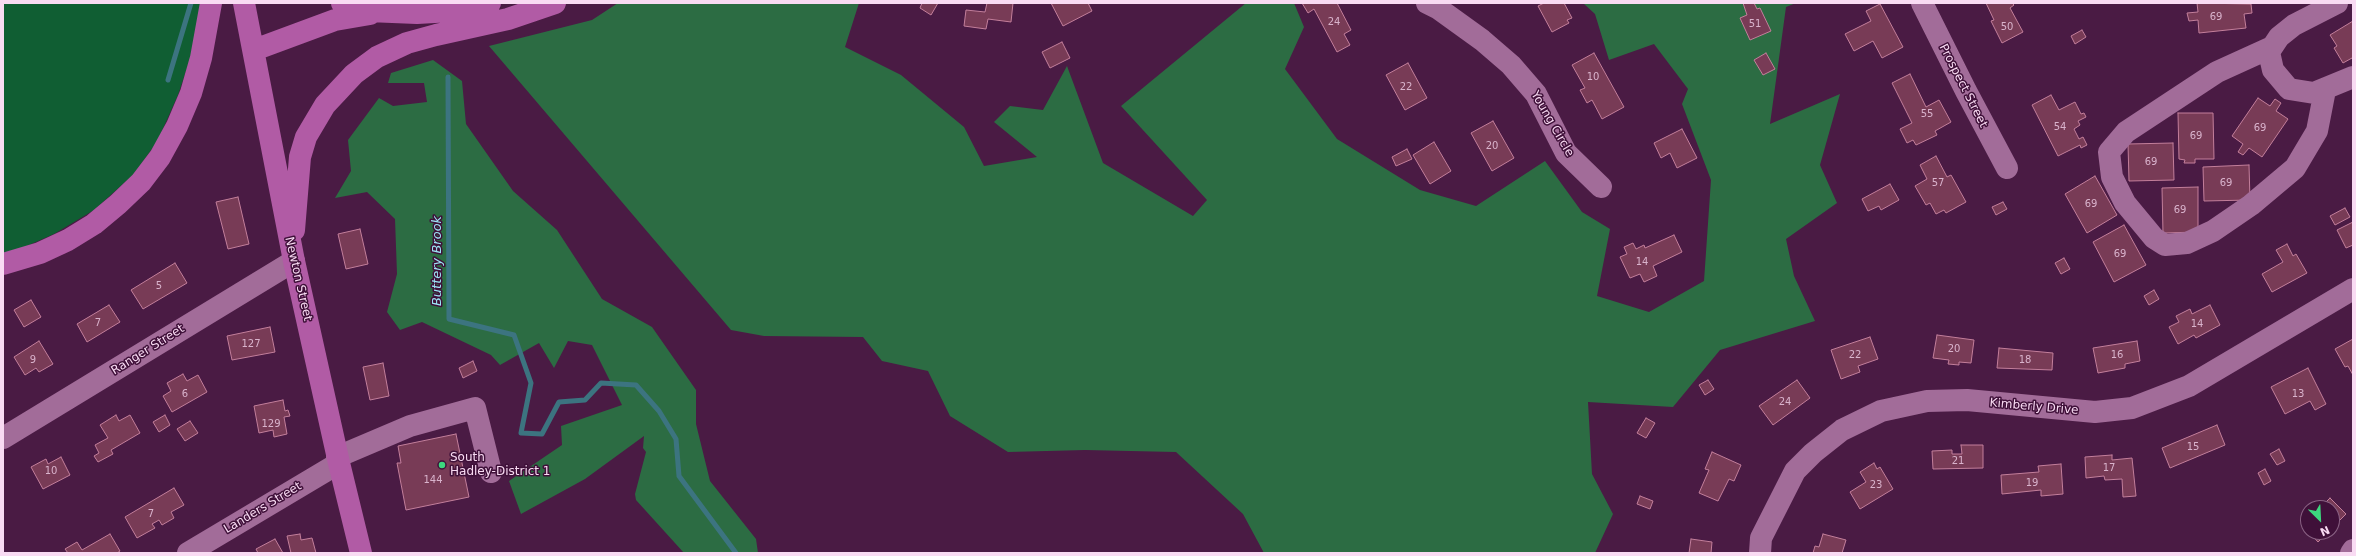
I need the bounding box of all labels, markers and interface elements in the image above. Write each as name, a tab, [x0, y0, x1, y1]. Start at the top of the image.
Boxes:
house number: 69	[2210, 11, 2222, 23]
house number: 24	[1328, 16, 1340, 28]
house number: 51	[1749, 18, 1761, 30]
house number: 50	[2001, 21, 2013, 33]
street label: Prospect Street	[1936, 42, 1990, 130]
house number: 10	[1587, 71, 1599, 83]
house number: 22	[1400, 81, 1412, 93]
street label: Young Circle	[1527, 89, 1577, 159]
house number: 55	[1921, 108, 1933, 120]
house number: 54	[2054, 121, 2066, 133]
house number: 69	[2254, 122, 2266, 134]
house number: 69	[2190, 130, 2202, 142]
house number: 20	[1486, 140, 1498, 152]
house number: 69	[2145, 156, 2157, 168]
house number: 57	[1932, 177, 1944, 189]
house number: 69	[2220, 177, 2232, 189]
house number: 69	[2085, 198, 2097, 210]
house number: 69	[2174, 204, 2186, 216]
water label: Buttery Brook	[430, 216, 446, 306]
street label: Newton Street	[281, 235, 315, 323]
house number: 69	[2114, 248, 2126, 260]
house number: 14	[1636, 256, 1648, 268]
house number: 5	[156, 280, 162, 292]
house number: 7	[95, 317, 101, 329]
house number: 14	[2191, 318, 2203, 330]
street label: Ranger Street	[109, 322, 187, 378]
house number: 127	[241, 338, 261, 350]
house number: 20	[1948, 343, 1960, 355]
house number: 22	[1849, 349, 1861, 361]
house number: 16	[2111, 349, 2123, 361]
house number: 9	[30, 354, 36, 366]
house number: 18	[2019, 354, 2031, 366]
house number: 6	[182, 388, 188, 400]
house number: 13	[2292, 388, 2304, 400]
house number: 24	[1779, 396, 1791, 408]
street label: Kimberly Drive	[1989, 396, 2079, 418]
house number: 129	[261, 418, 281, 430]
house number: 15	[2187, 441, 2199, 453]
place label: South Hadley-District 1	[450, 451, 550, 479]
house number: 21	[1952, 455, 1964, 467]
marker: South Hadley-District 1	[437, 460, 447, 470]
house number: 17	[2103, 462, 2115, 474]
house number: 10	[45, 465, 57, 477]
house number: 144	[423, 474, 443, 486]
house number: 19	[2026, 477, 2038, 489]
street label: Landers Street	[222, 479, 304, 537]
house number: 23	[1870, 479, 1882, 491]
north arrow	[2300, 500, 2340, 540]
house number: 7	[148, 508, 154, 520]
text: N	[2318, 523, 2332, 538]

